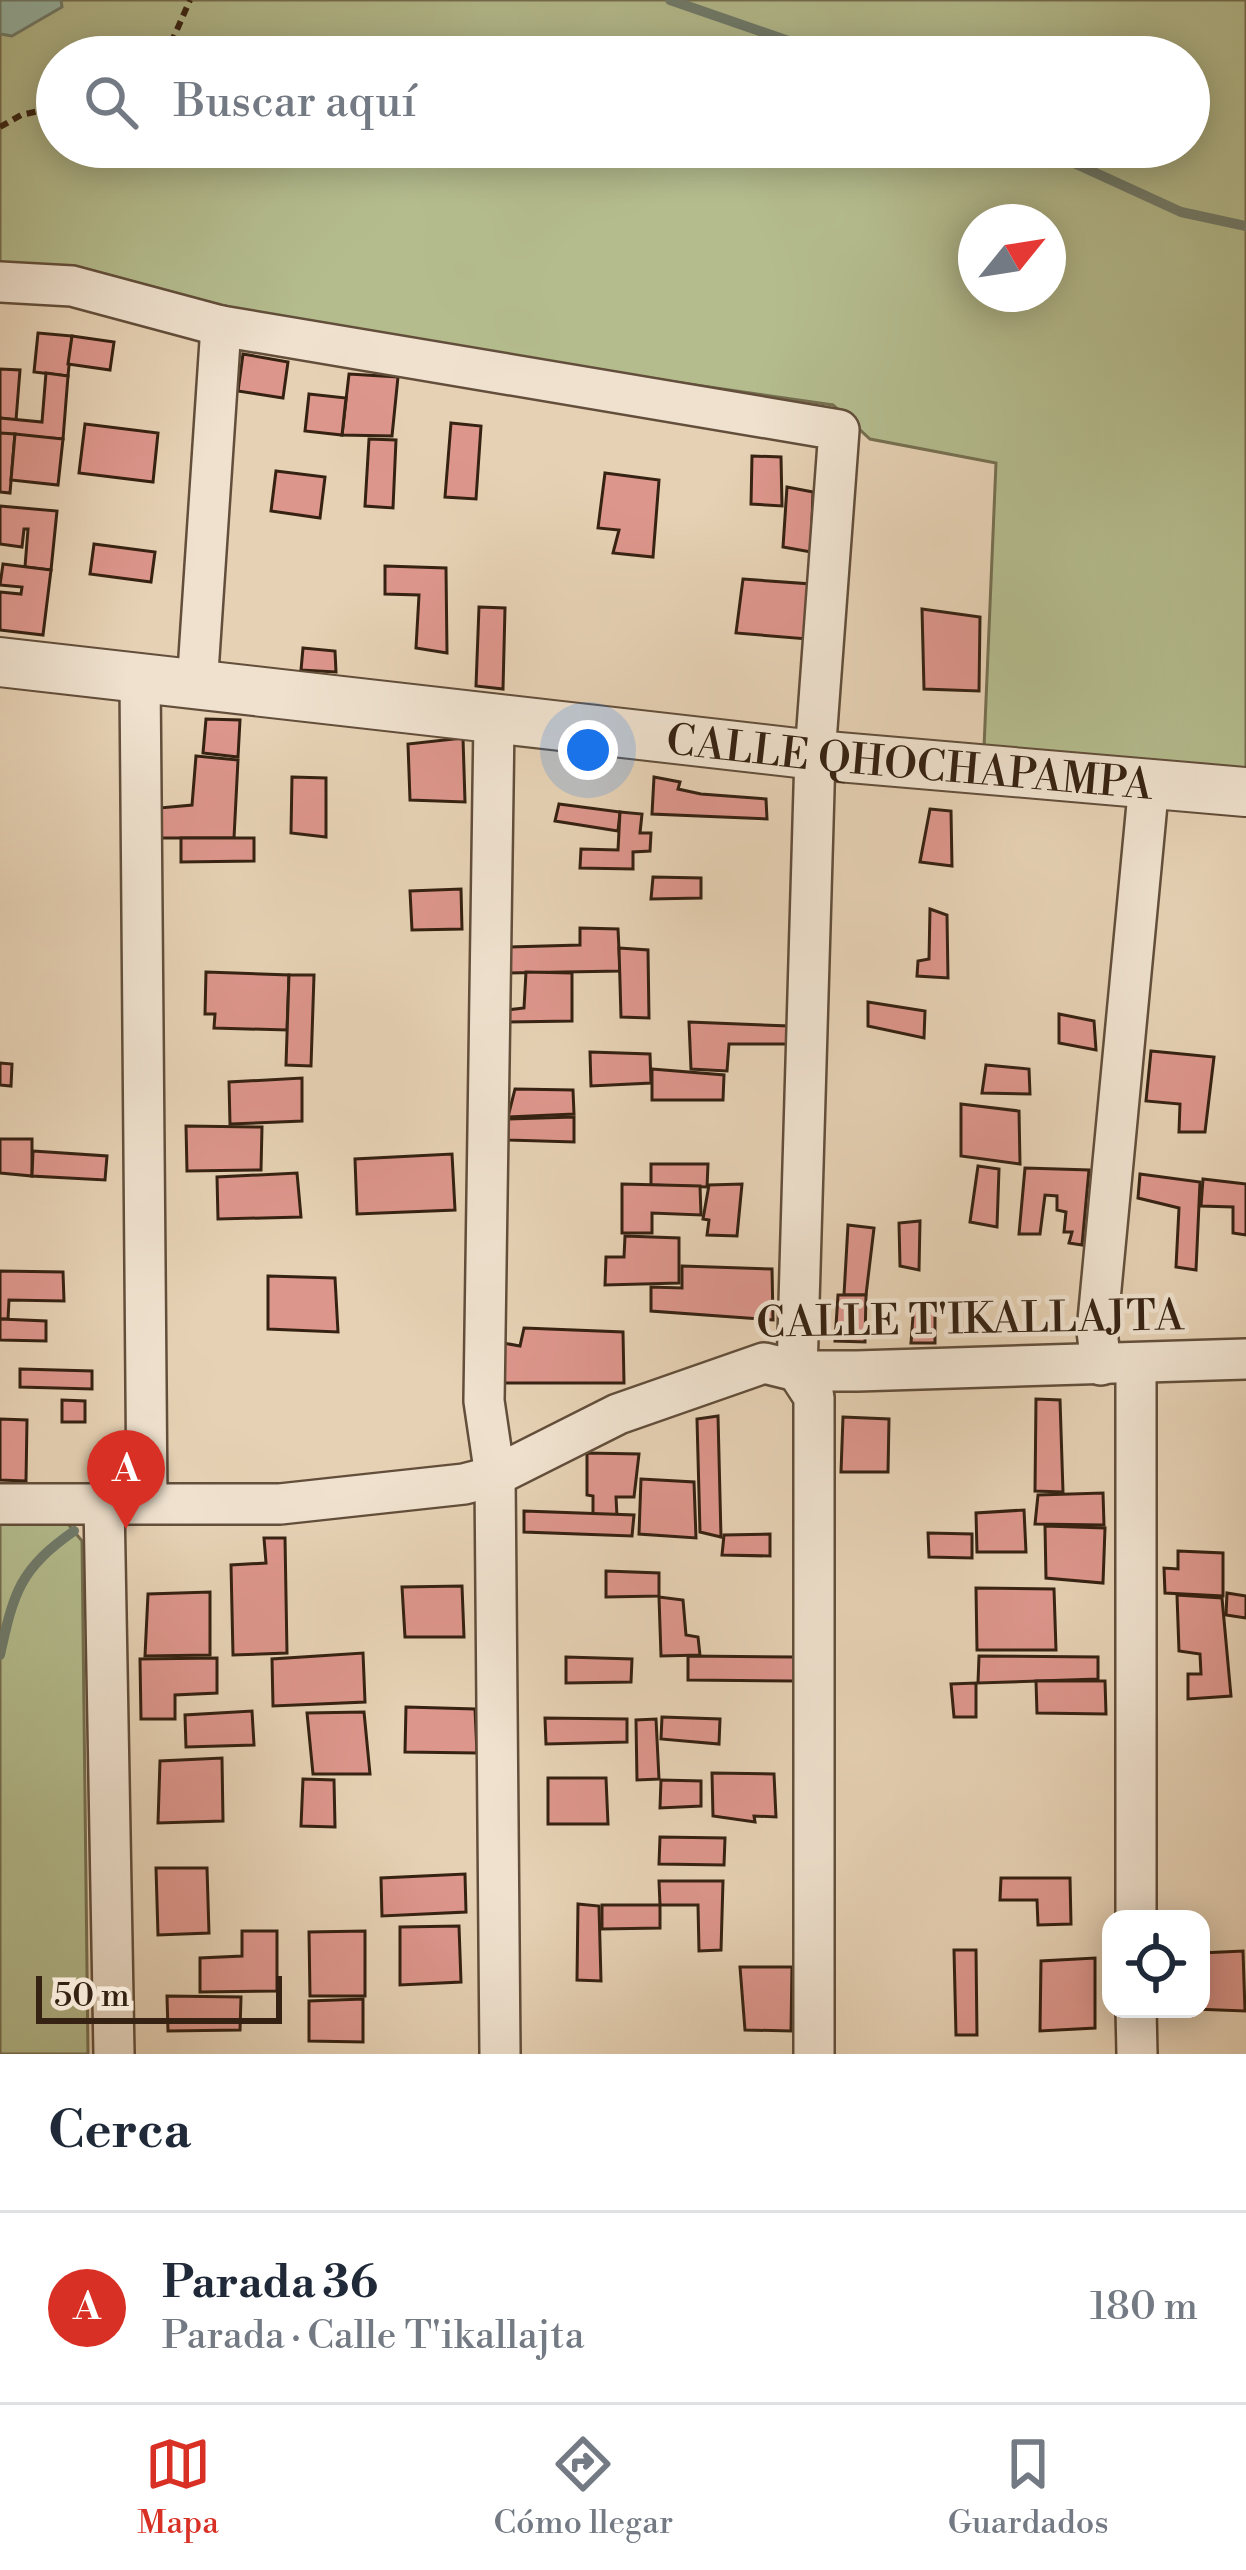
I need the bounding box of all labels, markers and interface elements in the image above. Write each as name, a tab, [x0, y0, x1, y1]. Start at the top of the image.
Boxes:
search box	[36, 36, 1210, 168]
icon: search	[78, 69, 144, 135]
text: Buscar aquí	[174, 74, 416, 131]
north arrow	[958, 204, 1066, 312]
street label: CALLE QHOCHAPAMPA	[663, 714, 1156, 813]
your location	[558, 720, 618, 780]
street label: CALLE T'IKALLAJTA	[756, 1290, 1185, 1351]
pin: A	[87, 1430, 165, 1529]
map controls	[1102, 1910, 1210, 2018]
button: locate	[1102, 1910, 1210, 2018]
scale bar	[36, 1970, 282, 2023]
text: 50 m	[54, 1976, 130, 2017]
text: Cerca	[48, 2100, 191, 2164]
text: Parada 36	[162, 2255, 378, 2312]
text: A	[73, 2283, 101, 2332]
text: 180 m	[1090, 2283, 1198, 2332]
text: Parada · Calle T'ikallajta	[162, 2312, 585, 2361]
tab: Mapa	[137, 2431, 219, 2544]
tab: Cómo llegar	[493, 2431, 673, 2544]
tab: Guardados	[948, 2431, 1109, 2544]

